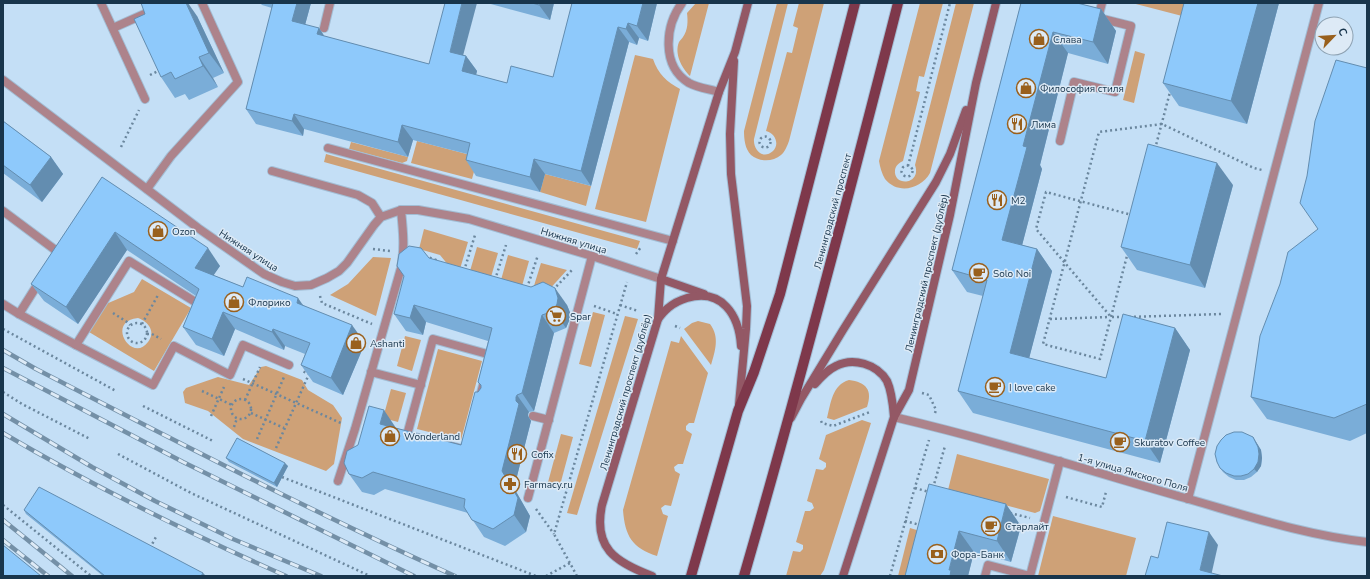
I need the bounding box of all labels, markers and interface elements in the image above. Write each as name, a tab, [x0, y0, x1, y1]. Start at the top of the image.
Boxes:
north arrow	[1314, 16, 1354, 56]
text: С	[1334, 25, 1351, 39]
shop icon: Слава	[1028, 28, 1050, 50]
place label: Слава	[1053, 33, 1082, 47]
shop icon: Философия стиля	[1015, 77, 1037, 99]
place label: Философия стиля	[1040, 82, 1124, 96]
restaurant icon: Лима	[1006, 113, 1028, 135]
place label: Лима	[1031, 118, 1056, 132]
street label: Ленинградский проспект	[811, 151, 855, 271]
restaurant icon: М2	[986, 189, 1008, 211]
street label: Ленинградский проспект (дублёр)	[902, 193, 952, 354]
place label: М2	[1011, 194, 1026, 208]
shop icon: Ozon	[147, 220, 169, 242]
street label: Нижняя улица	[539, 224, 608, 258]
place label: Ozon	[172, 225, 195, 239]
street label: Нижняя улица	[216, 226, 281, 275]
cafe icon: Solo Noi	[968, 262, 990, 284]
place label: Solo Noi	[993, 267, 1031, 281]
shop icon: Флорико	[223, 291, 245, 313]
place label: Флорико	[248, 296, 291, 310]
supermarket icon: Spar	[545, 305, 567, 327]
place label: Spar	[570, 310, 591, 324]
street label: Ленинградский проспект (дублёр)	[597, 312, 655, 472]
shop icon: Ashanti	[345, 332, 367, 354]
place label: Ashanti	[370, 337, 405, 351]
cafe icon: I love cake	[984, 376, 1006, 398]
place label: I love cake	[1009, 381, 1056, 395]
shop icon: Wonderland	[379, 425, 401, 447]
place label: Wonderland	[404, 430, 460, 444]
cafe icon: Skuratov Coffee	[1109, 431, 1131, 453]
place label: Skuratov Coffee	[1134, 436, 1205, 450]
restaurant icon: Cofix	[506, 443, 528, 465]
place label: Cofix	[531, 448, 554, 462]
street label: 1-я улица Ямского Поля	[1076, 450, 1190, 495]
pharmacy icon: Farmacy.ru	[499, 473, 521, 495]
place label: Farmacy.ru	[524, 478, 573, 492]
cafe icon: Старлайт	[980, 515, 1002, 537]
place label: Старлайт	[1005, 520, 1049, 534]
bank icon: Фора-Банк	[926, 543, 948, 565]
place label: Фора-Банк	[951, 548, 1005, 562]

